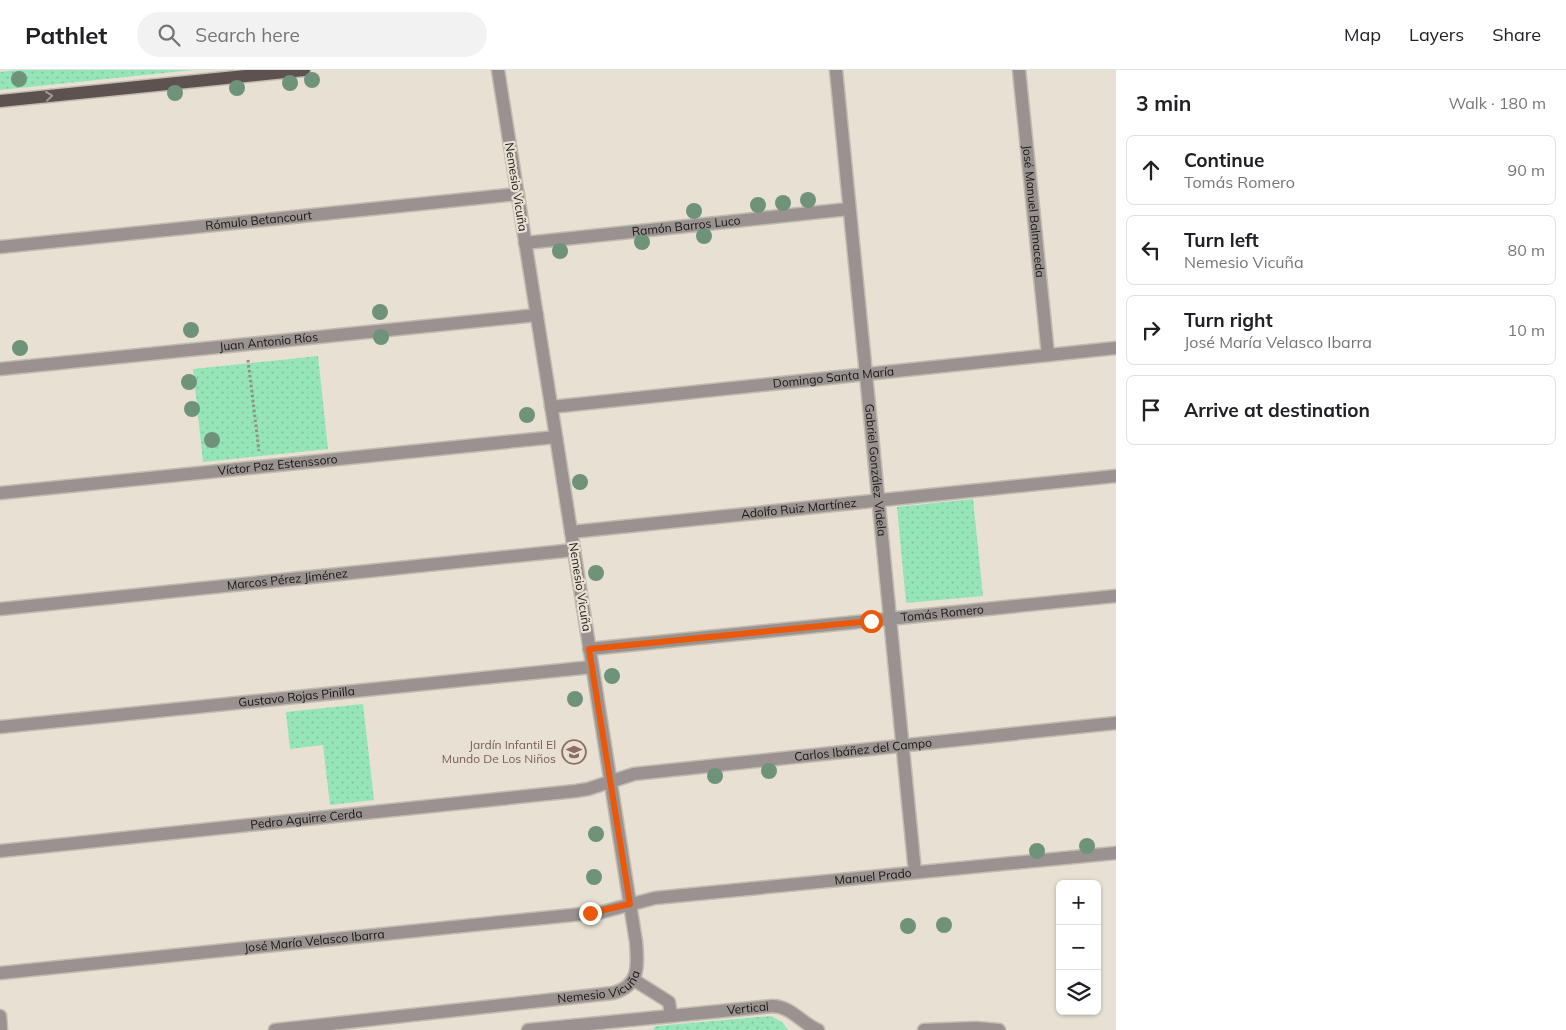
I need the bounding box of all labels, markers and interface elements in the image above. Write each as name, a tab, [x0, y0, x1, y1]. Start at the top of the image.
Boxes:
search box	[137, 12, 487, 57]
text: Pathlet	[25, 20, 107, 50]
icon: search	[155, 21, 183, 49]
text: Search here	[195, 23, 300, 47]
text: Map	[1344, 23, 1381, 46]
text: Layers	[1409, 23, 1464, 46]
text: Share	[1492, 23, 1541, 46]
text: 3 min	[1136, 90, 1191, 116]
one-way arrow	[45, 91, 53, 102]
text: Walk · 180 m	[1448, 93, 1546, 113]
street label: Nemesio Vicuña	[502, 141, 531, 232]
street label: José Manuel Balmaceda	[1020, 144, 1048, 278]
text: Continue	[1184, 148, 1264, 172]
icon: ahead	[1137, 156, 1165, 184]
text: 90 m	[1508, 160, 1545, 180]
text: Tomás Romero	[1184, 172, 1295, 192]
street label: Rómulo Betancourt	[205, 207, 313, 233]
street label: Ramón Barros Luco	[631, 212, 741, 239]
text: Turn left	[1184, 228, 1259, 252]
icon: left	[1137, 236, 1165, 264]
text: 80 m	[1508, 240, 1545, 260]
text: Nemesio Vicuña	[1184, 252, 1304, 272]
text: Turn right	[1184, 308, 1273, 332]
icon: right	[1137, 316, 1165, 344]
text: 10 m	[1508, 320, 1545, 340]
street label: Juan Antonio Ríos	[219, 329, 319, 354]
text: José María Velasco Ibarra	[1184, 332, 1372, 352]
street label: Domingo Santa María	[772, 363, 895, 391]
icon: arrive	[1137, 396, 1165, 424]
text: Arrive at destination	[1184, 398, 1370, 422]
street label: Gabriel González Videla	[862, 403, 890, 537]
street label: Víctor Paz Estenssoro	[217, 451, 338, 478]
street label: Adolfo Ruiz Martínez	[740, 495, 857, 521]
street label: Nemesio Vicuña	[566, 541, 595, 632]
street label: Marcos Pérez Jiménez	[226, 565, 349, 593]
street label: Tomás Romero	[900, 601, 984, 625]
route start	[860, 610, 883, 633]
street label: Gustavo Rojas Pinilla	[237, 683, 355, 710]
street label: Carlos Ibáñez del Campo	[793, 735, 933, 764]
place label: Jardín Infantil El Mundo De Los Niños	[442, 737, 556, 766]
school or university icon: Jardín Infantil El Mundo De Los Niños	[561, 739, 587, 765]
street label: Pedro Aguirre Cerda	[249, 805, 363, 832]
street label: Manuel Prado	[834, 865, 912, 887]
map controls	[1056, 880, 1101, 1015]
button: +	[1056, 880, 1101, 925]
route end	[579, 902, 602, 925]
button: −	[1056, 925, 1101, 970]
street label: José María Velasco Ibarra	[243, 926, 385, 955]
street label: Nemesio Vicuña	[557, 968, 643, 1006]
button: layers	[1056, 970, 1101, 1015]
street label: Vertical	[726, 998, 769, 1017]

